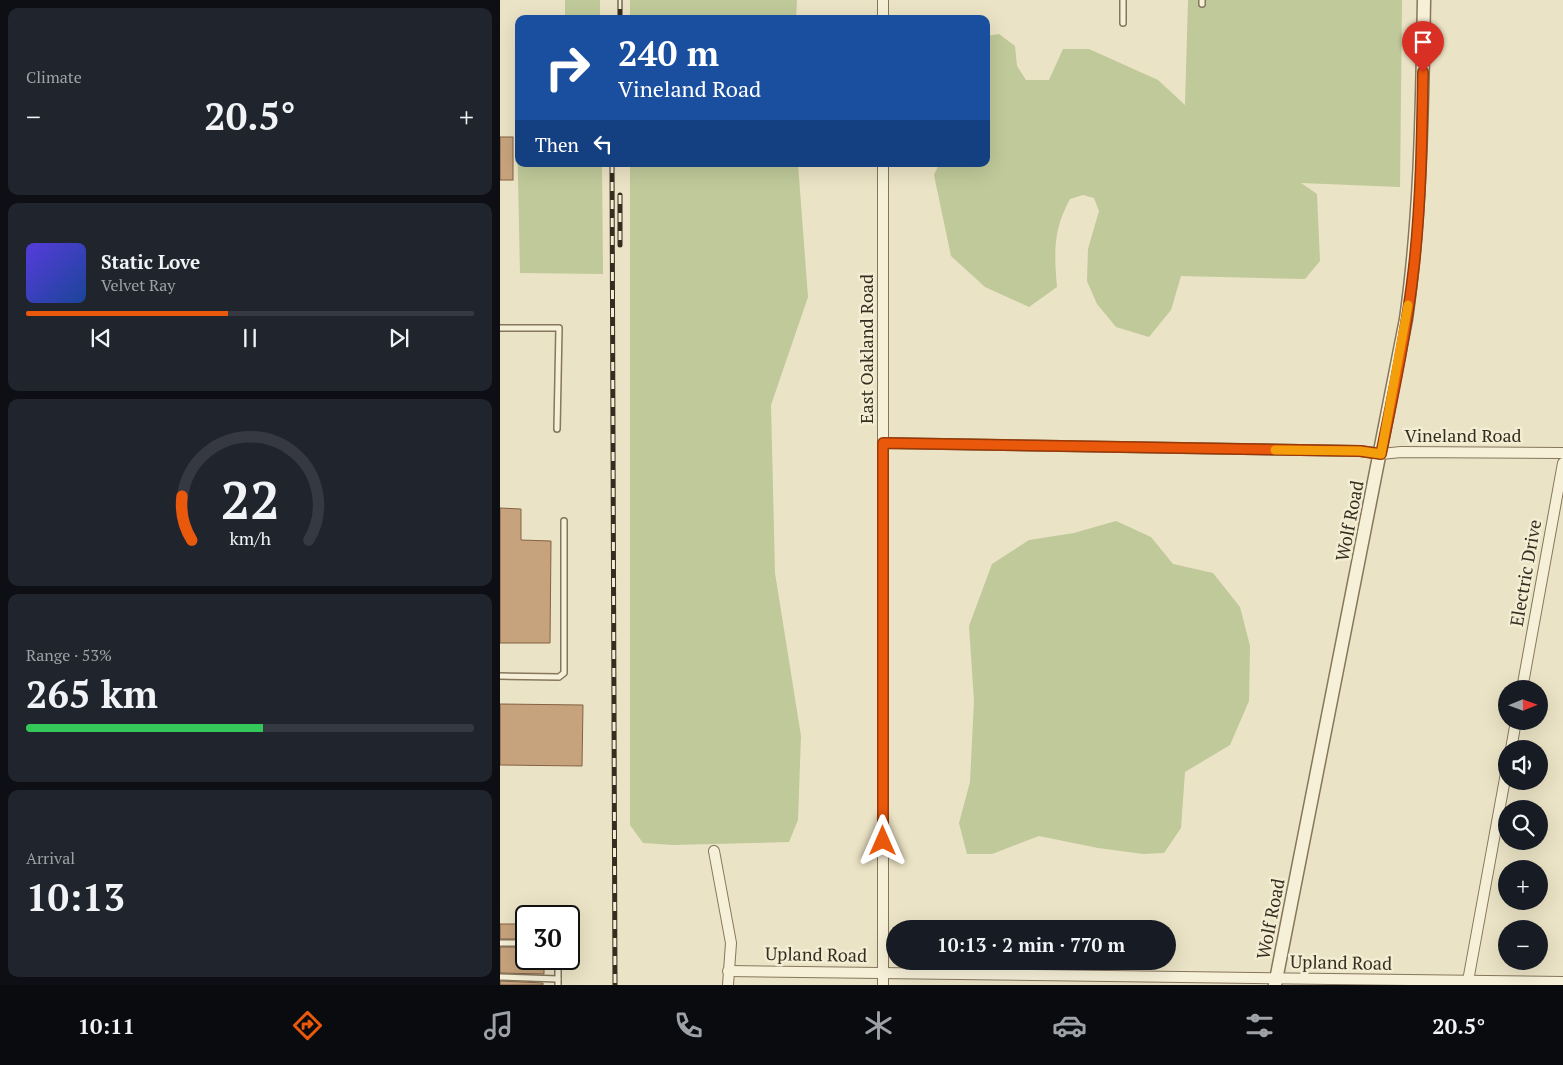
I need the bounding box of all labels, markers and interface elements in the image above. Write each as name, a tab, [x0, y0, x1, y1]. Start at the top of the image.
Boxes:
pin	[1402, 21, 1444, 72]
icon: arrive	[1409, 28, 1437, 56]
text: 240 m	[618, 30, 719, 76]
icon: right	[535, 35, 600, 100]
text: Climate	[26, 66, 82, 88]
text: Vineland Road	[618, 74, 761, 103]
text: 20.5°	[204, 91, 296, 141]
text: −	[26, 98, 41, 135]
text: +	[459, 98, 474, 135]
icon: left	[589, 130, 617, 158]
text: Then	[535, 132, 579, 157]
text: Static Love	[101, 249, 200, 274]
text: Velvet Ray	[101, 274, 175, 296]
street label: East Oakland Road	[854, 274, 878, 424]
icon: previous	[87, 324, 115, 352]
icon: pause	[236, 324, 264, 352]
icon: next	[385, 324, 413, 352]
street label: Vineland Road	[1404, 423, 1522, 447]
text: 22	[221, 465, 279, 534]
street label: Wolf Road	[1329, 478, 1369, 563]
street label: Electric Drive	[1504, 518, 1546, 628]
text: km/h	[229, 526, 271, 550]
text: Range · 53%	[26, 644, 112, 666]
text: 265 km	[26, 669, 158, 719]
north arrow	[1498, 680, 1548, 730]
map controls	[1498, 680, 1548, 970]
button: sound	[1498, 740, 1548, 790]
button: search	[1498, 800, 1548, 850]
position arrow	[856, 814, 908, 866]
text: Arrival	[26, 847, 75, 869]
button: +	[1498, 860, 1548, 910]
text: 10:13	[26, 872, 125, 922]
street label: Wolf Road	[1250, 876, 1290, 961]
speed limit sign: 30	[515, 905, 580, 970]
button: −	[1498, 920, 1548, 970]
text: 10:13 · 2 min · 770 m	[937, 932, 1125, 957]
street label: Upland Road	[765, 941, 867, 967]
street label: Upland Road	[1290, 949, 1392, 975]
icon: directions	[290, 1008, 325, 1043]
icon: music	[481, 1008, 516, 1043]
icon: phone	[671, 1008, 706, 1043]
icon: climate	[861, 1008, 896, 1043]
icon: car	[1052, 1008, 1087, 1043]
icon: filters	[1242, 1008, 1277, 1043]
text: 10:11	[78, 1011, 135, 1040]
text: 20.5°	[1432, 1011, 1485, 1040]

